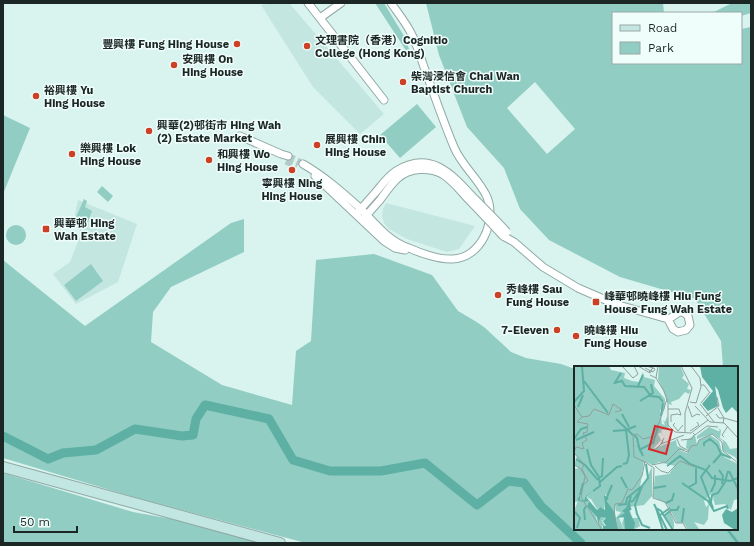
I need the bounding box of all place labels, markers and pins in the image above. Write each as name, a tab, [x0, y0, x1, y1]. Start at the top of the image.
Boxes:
place label: 文理書院（香港）Cognitio College (Hong Kong)	[315, 34, 448, 60]
place label: 豐興樓 Fung Hing House	[102, 38, 229, 51]
marker: 豐興樓 Fung Hing House	[232, 39, 242, 49]
marker: 文理書院（香港）Cognitio College (Hong Kong)	[302, 41, 312, 51]
place label: 安興樓 On Hing House	[182, 53, 243, 79]
marker: 安興樓 On Hing House	[169, 60, 179, 70]
place label: 柴灣浸信會 Chai Wan Baptist Church	[411, 70, 520, 96]
marker: 柴灣浸信會 Chai Wan Baptist Church	[398, 77, 408, 87]
place label: 裕興樓 Yu Hing House	[44, 84, 105, 110]
marker: 裕興樓 Yu Hing House	[31, 91, 41, 101]
place label: 興華(2)邨街市 Hing Wah (2) Estate Market	[157, 119, 281, 145]
marker: 興華(2)邨街市 Hing Wah (2) Estate Market	[144, 126, 154, 136]
place label: 展興樓 Chin Hing House	[325, 133, 386, 159]
marker: 展興樓 Chin Hing House	[312, 140, 322, 150]
place label: 樂興樓 Lok Hing House	[80, 142, 141, 168]
place label: 和興樓 Wo Hing House	[217, 148, 278, 174]
marker: 樂興樓 Lok Hing House	[67, 149, 77, 159]
marker: 和興樓 Wo Hing House	[204, 155, 214, 165]
marker: 寧興樓 Ning Hing House	[287, 165, 297, 175]
place label: 寧興樓 Ning Hing House	[261, 177, 323, 203]
place label: 興華邨 Hing Wah Estate	[54, 217, 116, 243]
marker: 興華邨 Hing Wah Estate	[41, 224, 51, 234]
place label: 秀峰樓 Sau Fung House	[506, 283, 569, 309]
marker: 秀峰樓 Sau Fung House	[493, 290, 503, 300]
place label: 峰華邨曉峰樓 Hiu Fung House Fung Wah Estate	[604, 290, 732, 316]
marker: 峰華邨曉峰樓 Hiu Fung House Fung Wah Estate	[591, 297, 601, 307]
place label: 7-Eleven	[501, 324, 549, 337]
place label: 曉峰樓 Hiu Fung House	[584, 324, 647, 350]
marker: 7-Eleven	[552, 325, 562, 335]
marker: 曉峰樓 Hiu Fung House	[571, 331, 581, 341]

